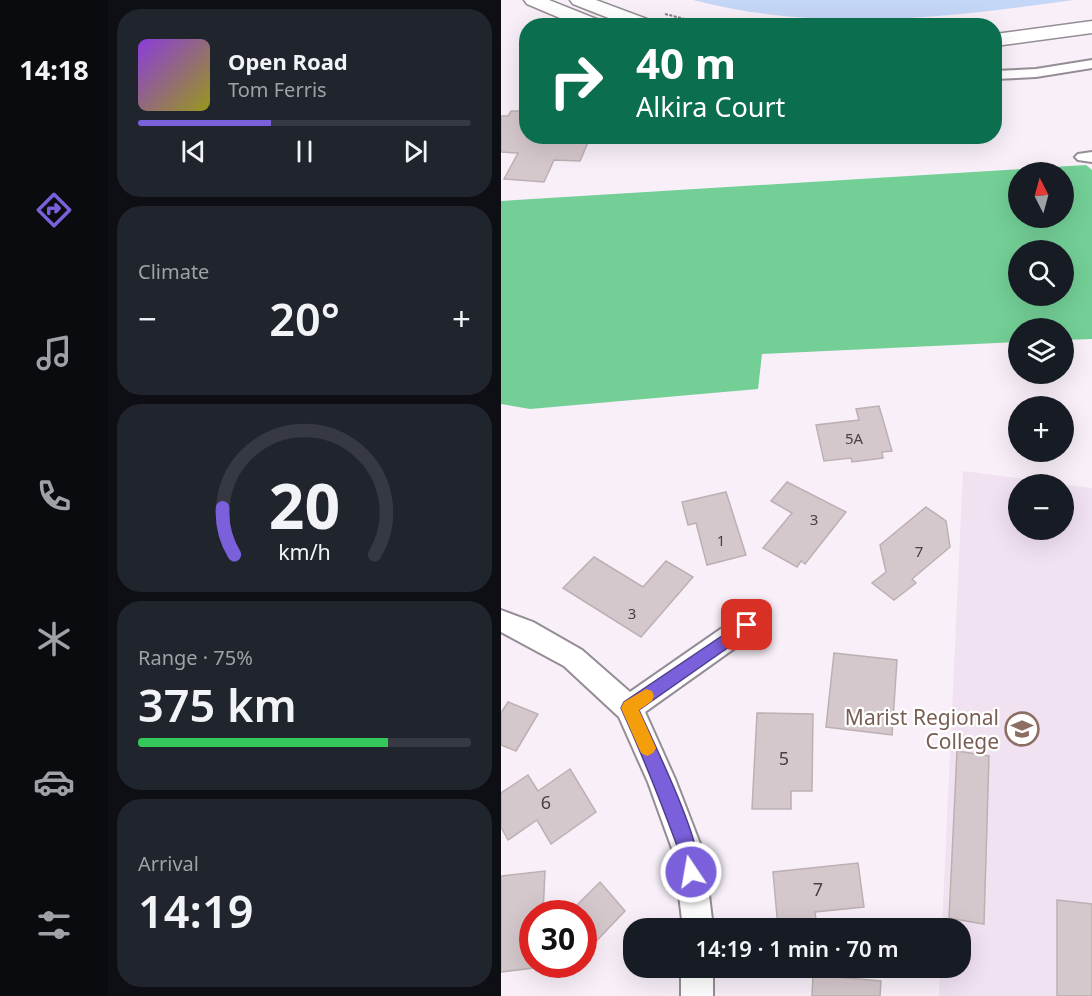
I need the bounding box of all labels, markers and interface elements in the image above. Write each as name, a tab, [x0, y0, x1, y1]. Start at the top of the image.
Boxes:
text: 40 m	[636, 34, 736, 91]
icon: right	[537, 42, 615, 120]
text: Open Road	[228, 46, 348, 76]
text: 14:18	[19, 51, 89, 88]
text: Tom Ferris	[228, 76, 327, 103]
text: Alkira Court	[636, 88, 785, 125]
icon: previous	[177, 135, 210, 168]
icon: pause	[288, 135, 321, 168]
icon: next	[399, 135, 432, 168]
north arrow	[1008, 162, 1074, 228]
map controls	[1008, 162, 1074, 540]
icon: directions	[33, 189, 75, 231]
button: search	[1008, 240, 1074, 306]
text: Climate	[138, 258, 209, 285]
text: 20°	[269, 288, 340, 349]
text: −	[138, 296, 157, 341]
text: +	[452, 296, 471, 341]
button: layers	[1008, 318, 1074, 384]
icon: music	[33, 332, 75, 374]
button: +	[1008, 396, 1074, 462]
house number: 5A	[845, 428, 863, 448]
text: 20	[269, 462, 340, 547]
button: −	[1008, 474, 1074, 540]
icon: phone	[33, 475, 75, 517]
house number: 3	[810, 509, 818, 529]
house number: 1	[717, 530, 725, 550]
text: km/h	[278, 537, 331, 566]
house number: 7	[915, 541, 923, 561]
pin	[721, 599, 772, 650]
house number: 3	[628, 603, 636, 623]
icon: arrive	[730, 608, 763, 641]
icon: climate	[33, 618, 75, 660]
text: Range · 75%	[138, 644, 253, 671]
text: 375 km	[138, 674, 297, 735]
place label: Marist Regional College	[845, 703, 999, 755]
school or university icon: Marist Regional College	[1004, 711, 1040, 747]
house number: 5	[779, 746, 789, 770]
icon: car	[33, 761, 75, 803]
house number: 6	[541, 790, 551, 814]
position arrow	[659, 840, 723, 904]
text: Arrival	[138, 850, 199, 877]
house number: 7	[813, 877, 823, 901]
text: 14:19	[138, 880, 253, 941]
speed limit sign: 30	[519, 900, 597, 978]
icon: filters	[33, 904, 75, 946]
text: 14:19 · 1 min · 70 m	[695, 933, 899, 963]

